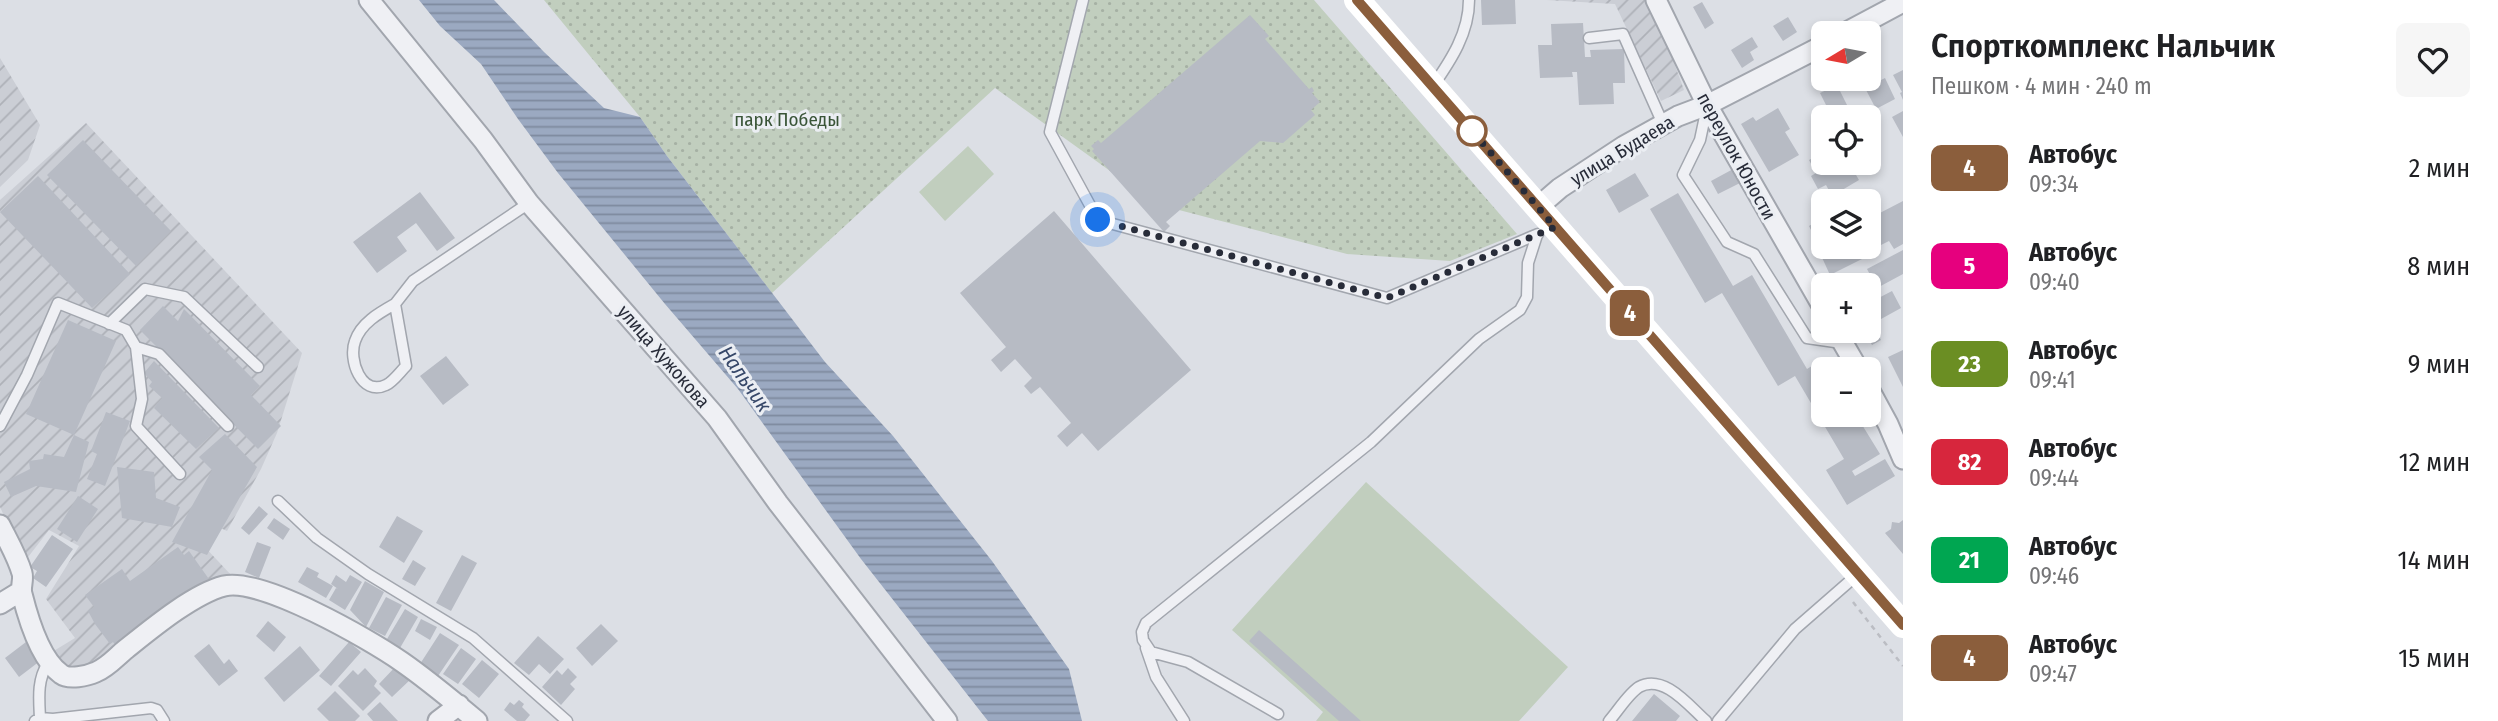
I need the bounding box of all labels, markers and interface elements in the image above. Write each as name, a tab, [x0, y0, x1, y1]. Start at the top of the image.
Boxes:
north arrow	[1811, 21, 1881, 91]
map controls	[1811, 21, 1881, 427]
button: heart	[2396, 23, 2470, 97]
text: Спорткомплекс Нальчик	[1931, 26, 2275, 66]
text: Пешком · 4 мин · 240 m	[1931, 72, 2152, 100]
street label: переулок Юности	[1692, 89, 1781, 224]
button: locate	[1811, 105, 1881, 175]
park label: парк Победы	[734, 108, 840, 131]
street label: улица Будаева	[1566, 110, 1678, 190]
unlabelled marker	[1457, 116, 1487, 146]
text: Автобус	[2029, 139, 2117, 170]
text: 2 мин	[2409, 153, 2470, 184]
text: 4	[1963, 154, 1976, 182]
text: 09:34	[2029, 170, 2078, 198]
button: layers	[1811, 189, 1881, 259]
your location	[1080, 202, 1115, 237]
text: Автобус	[2029, 237, 2117, 268]
text: 8 мин	[2407, 251, 2470, 282]
text: 5	[1964, 252, 1975, 280]
text: 09:40	[2029, 268, 2080, 296]
button: +	[1811, 273, 1881, 343]
line badge: 4	[1607, 290, 1653, 336]
text: 4	[1624, 299, 1636, 327]
street label: улица Хужокова	[613, 300, 715, 413]
text: Автобус	[2029, 335, 2117, 366]
water label: Нальчик	[713, 341, 777, 417]
text: 9 мин	[2408, 349, 2470, 380]
text: 23	[1958, 350, 1981, 378]
button: −	[1811, 357, 1881, 427]
text: 09:41	[2029, 366, 2076, 394]
text: Автобус	[2029, 433, 2117, 464]
text: 12 мин	[2399, 447, 2470, 478]
text: 82	[1958, 448, 1981, 476]
text: 09:44	[2029, 464, 2079, 492]
text: Автобус	[2029, 531, 2117, 562]
text: 14 мин	[2398, 545, 2470, 576]
text: 21	[1959, 546, 1980, 574]
text: 09:46	[2029, 562, 2079, 590]
text: Автобус	[2029, 629, 2117, 660]
text: 15 мин	[2398, 643, 2470, 674]
text: 4	[1963, 644, 1976, 672]
text: 09:47	[2029, 660, 2077, 688]

